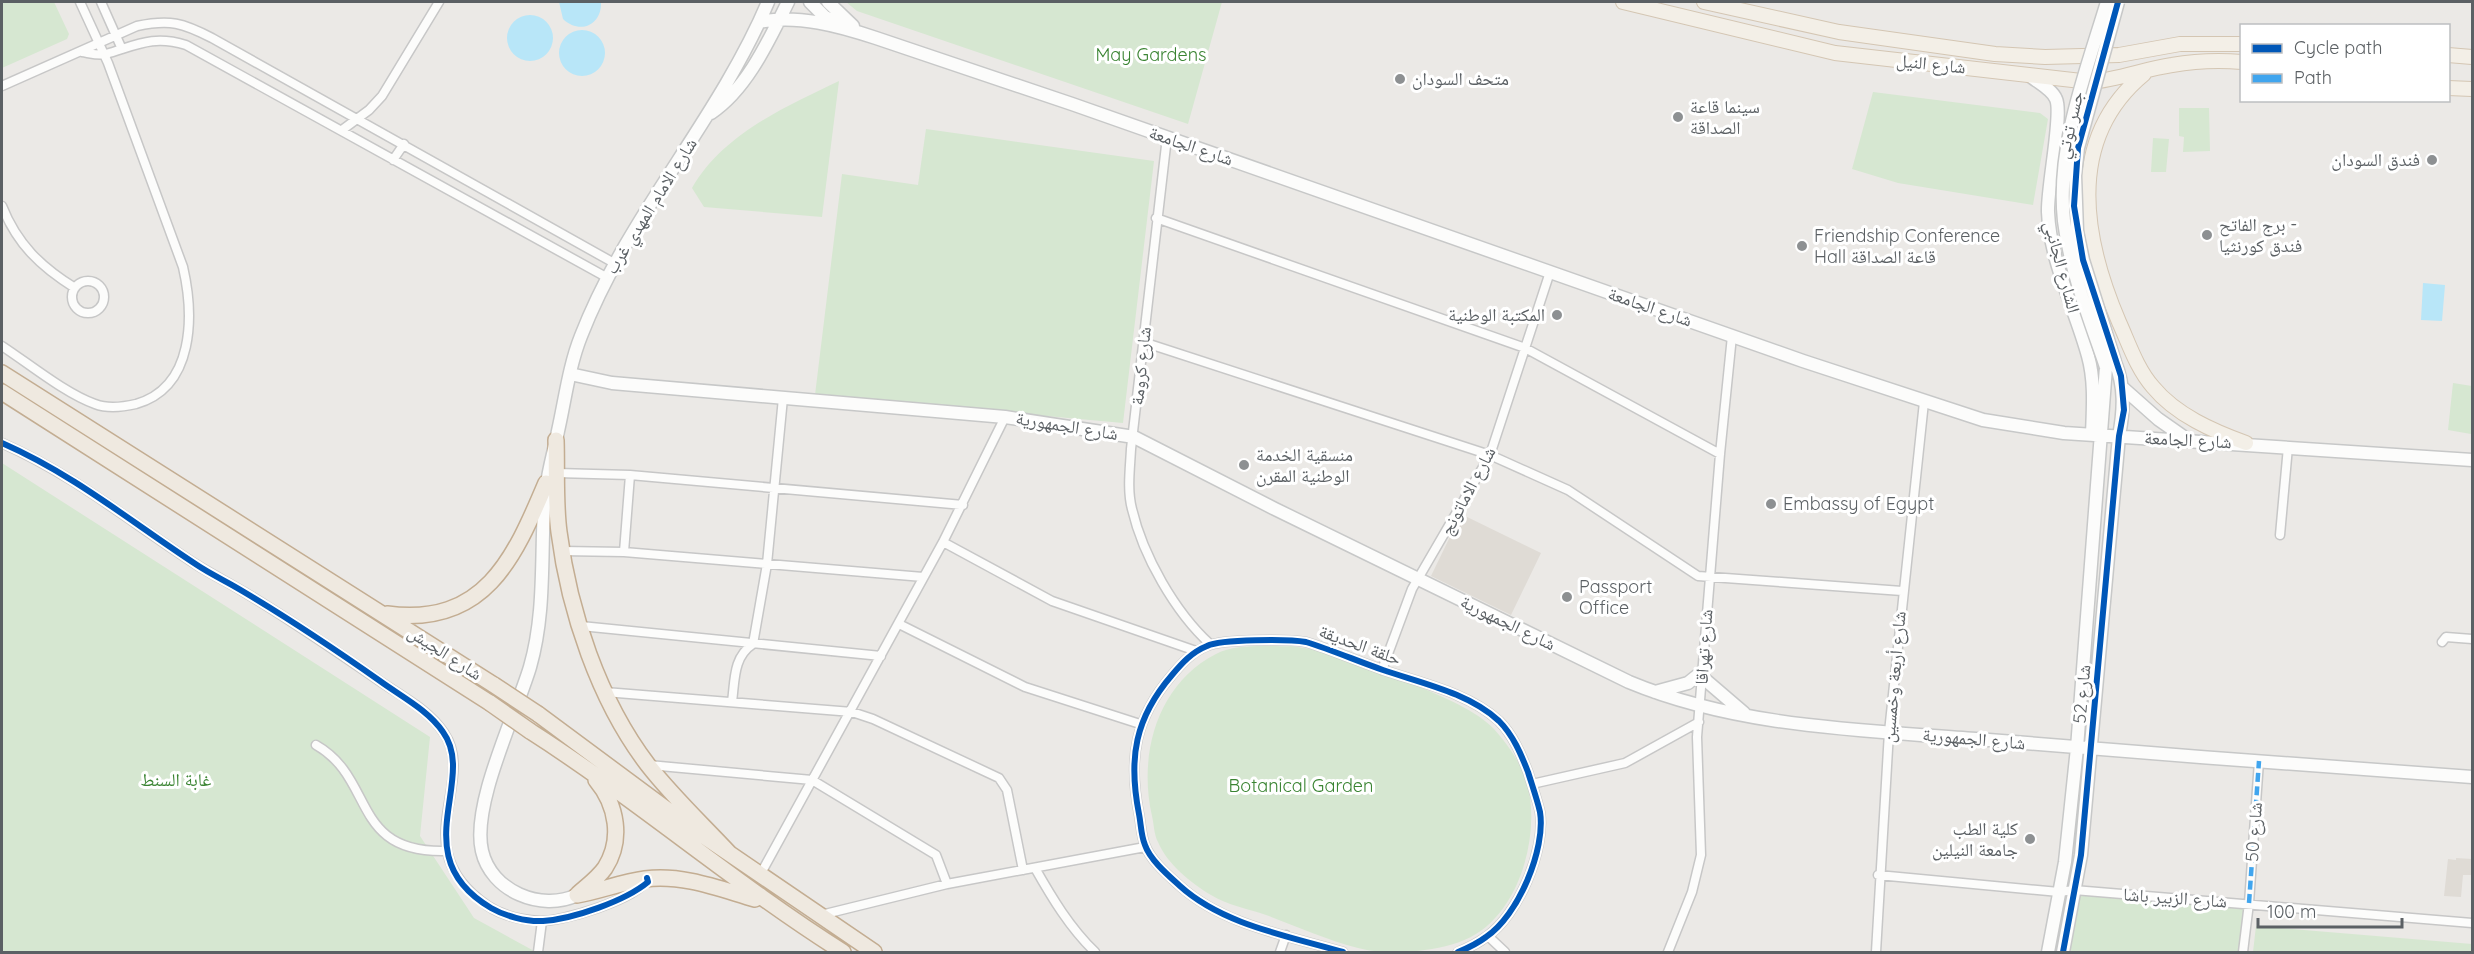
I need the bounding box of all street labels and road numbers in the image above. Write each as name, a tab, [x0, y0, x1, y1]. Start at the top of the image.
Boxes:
street label: شارع النيل	[1895, 48, 1967, 79]
street label: جسر توتي	[2051, 89, 2092, 162]
street label: شارع الجامعة	[1146, 120, 1236, 171]
street label: شارع الامام المهدي غرب	[599, 133, 705, 280]
street label: الشارع الجانبي	[2036, 218, 2086, 316]
street label: شارع الجامعة	[1605, 281, 1695, 332]
street label: شارع كرومة	[1125, 326, 1156, 406]
street label: شارع الجمهورية	[1014, 406, 1120, 445]
street label: شارع الجامعة	[2144, 426, 2232, 453]
street label: شارع الاماتونج	[1435, 443, 1501, 539]
street label: شارع الجمهورية	[1457, 590, 1560, 656]
street label: شارع تهراقا	[1689, 608, 1718, 686]
street label: شارع أربعة وخمسين	[1876, 610, 1911, 744]
street label: حلقة الحديقة	[1316, 619, 1404, 670]
street label: شارع الجيش	[404, 620, 487, 685]
street label: شارع 52	[2067, 664, 2096, 724]
street label: شارع الجمهورية	[1922, 723, 2026, 754]
street label: شارع 50	[2240, 801, 2267, 863]
street label: شارع الزبير باشا	[2122, 882, 2228, 913]

